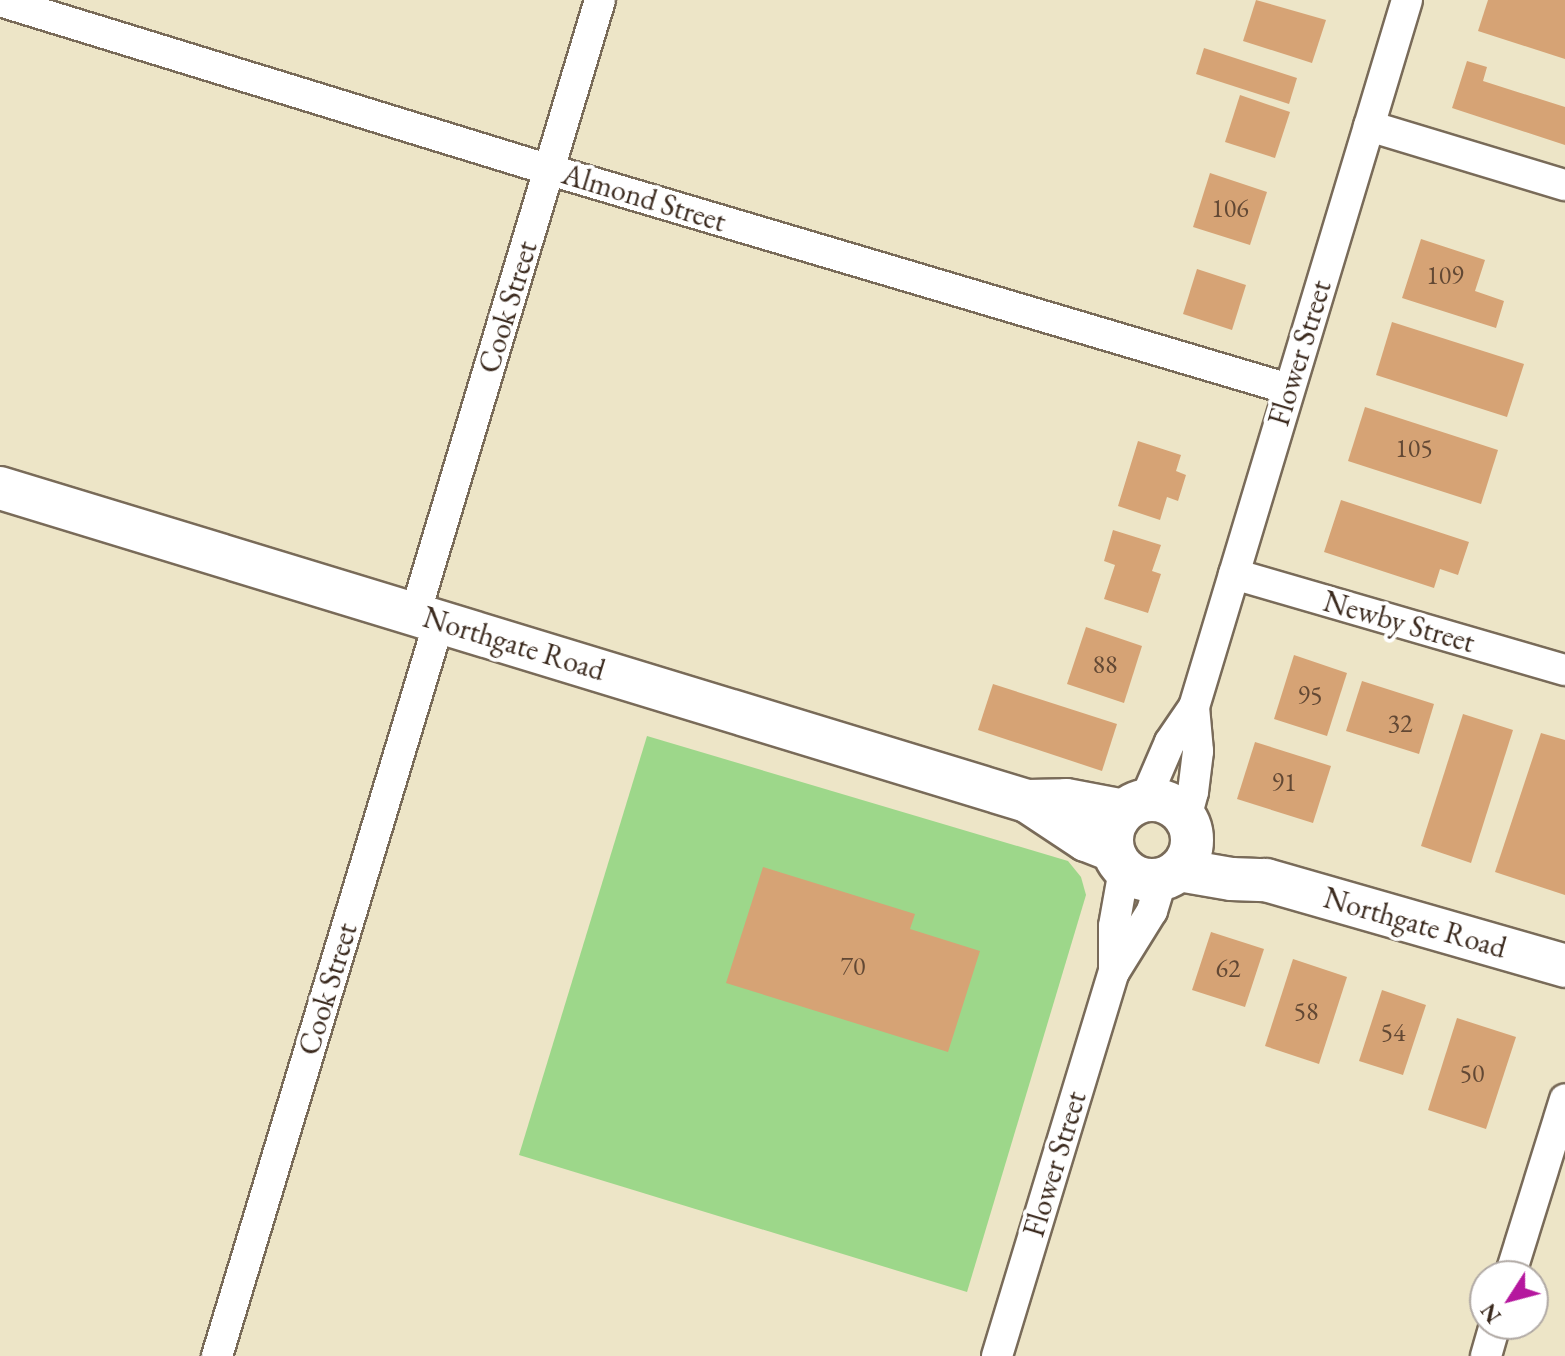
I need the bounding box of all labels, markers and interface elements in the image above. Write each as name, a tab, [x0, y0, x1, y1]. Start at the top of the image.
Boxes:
street label: Almond Street	[558, 156, 730, 240]
house number: 106	[1211, 193, 1249, 225]
street label: Cook Street	[471, 236, 545, 378]
house number: 109	[1426, 260, 1464, 292]
street label: Flower Street	[1261, 276, 1339, 430]
house number: 105	[1395, 433, 1433, 465]
street label: Newby Street	[1319, 583, 1479, 661]
street label: Northgate Road	[419, 599, 609, 689]
house number: 88	[1093, 649, 1117, 681]
house number: 95	[1298, 680, 1322, 712]
house number: 32	[1388, 708, 1412, 740]
house number: 91	[1272, 767, 1296, 799]
street label: Northgate Road	[1319, 880, 1511, 966]
street label: Cook Street	[291, 918, 365, 1060]
house number: 70	[841, 951, 865, 983]
house number: 62	[1216, 953, 1240, 985]
house number: 58	[1294, 996, 1318, 1028]
house number: 54	[1381, 1017, 1405, 1049]
house number: 50	[1460, 1058, 1484, 1090]
street label: Flower Street	[1016, 1087, 1094, 1241]
north arrow	[1469, 1260, 1549, 1340]
text: N	[1474, 1297, 1508, 1329]

